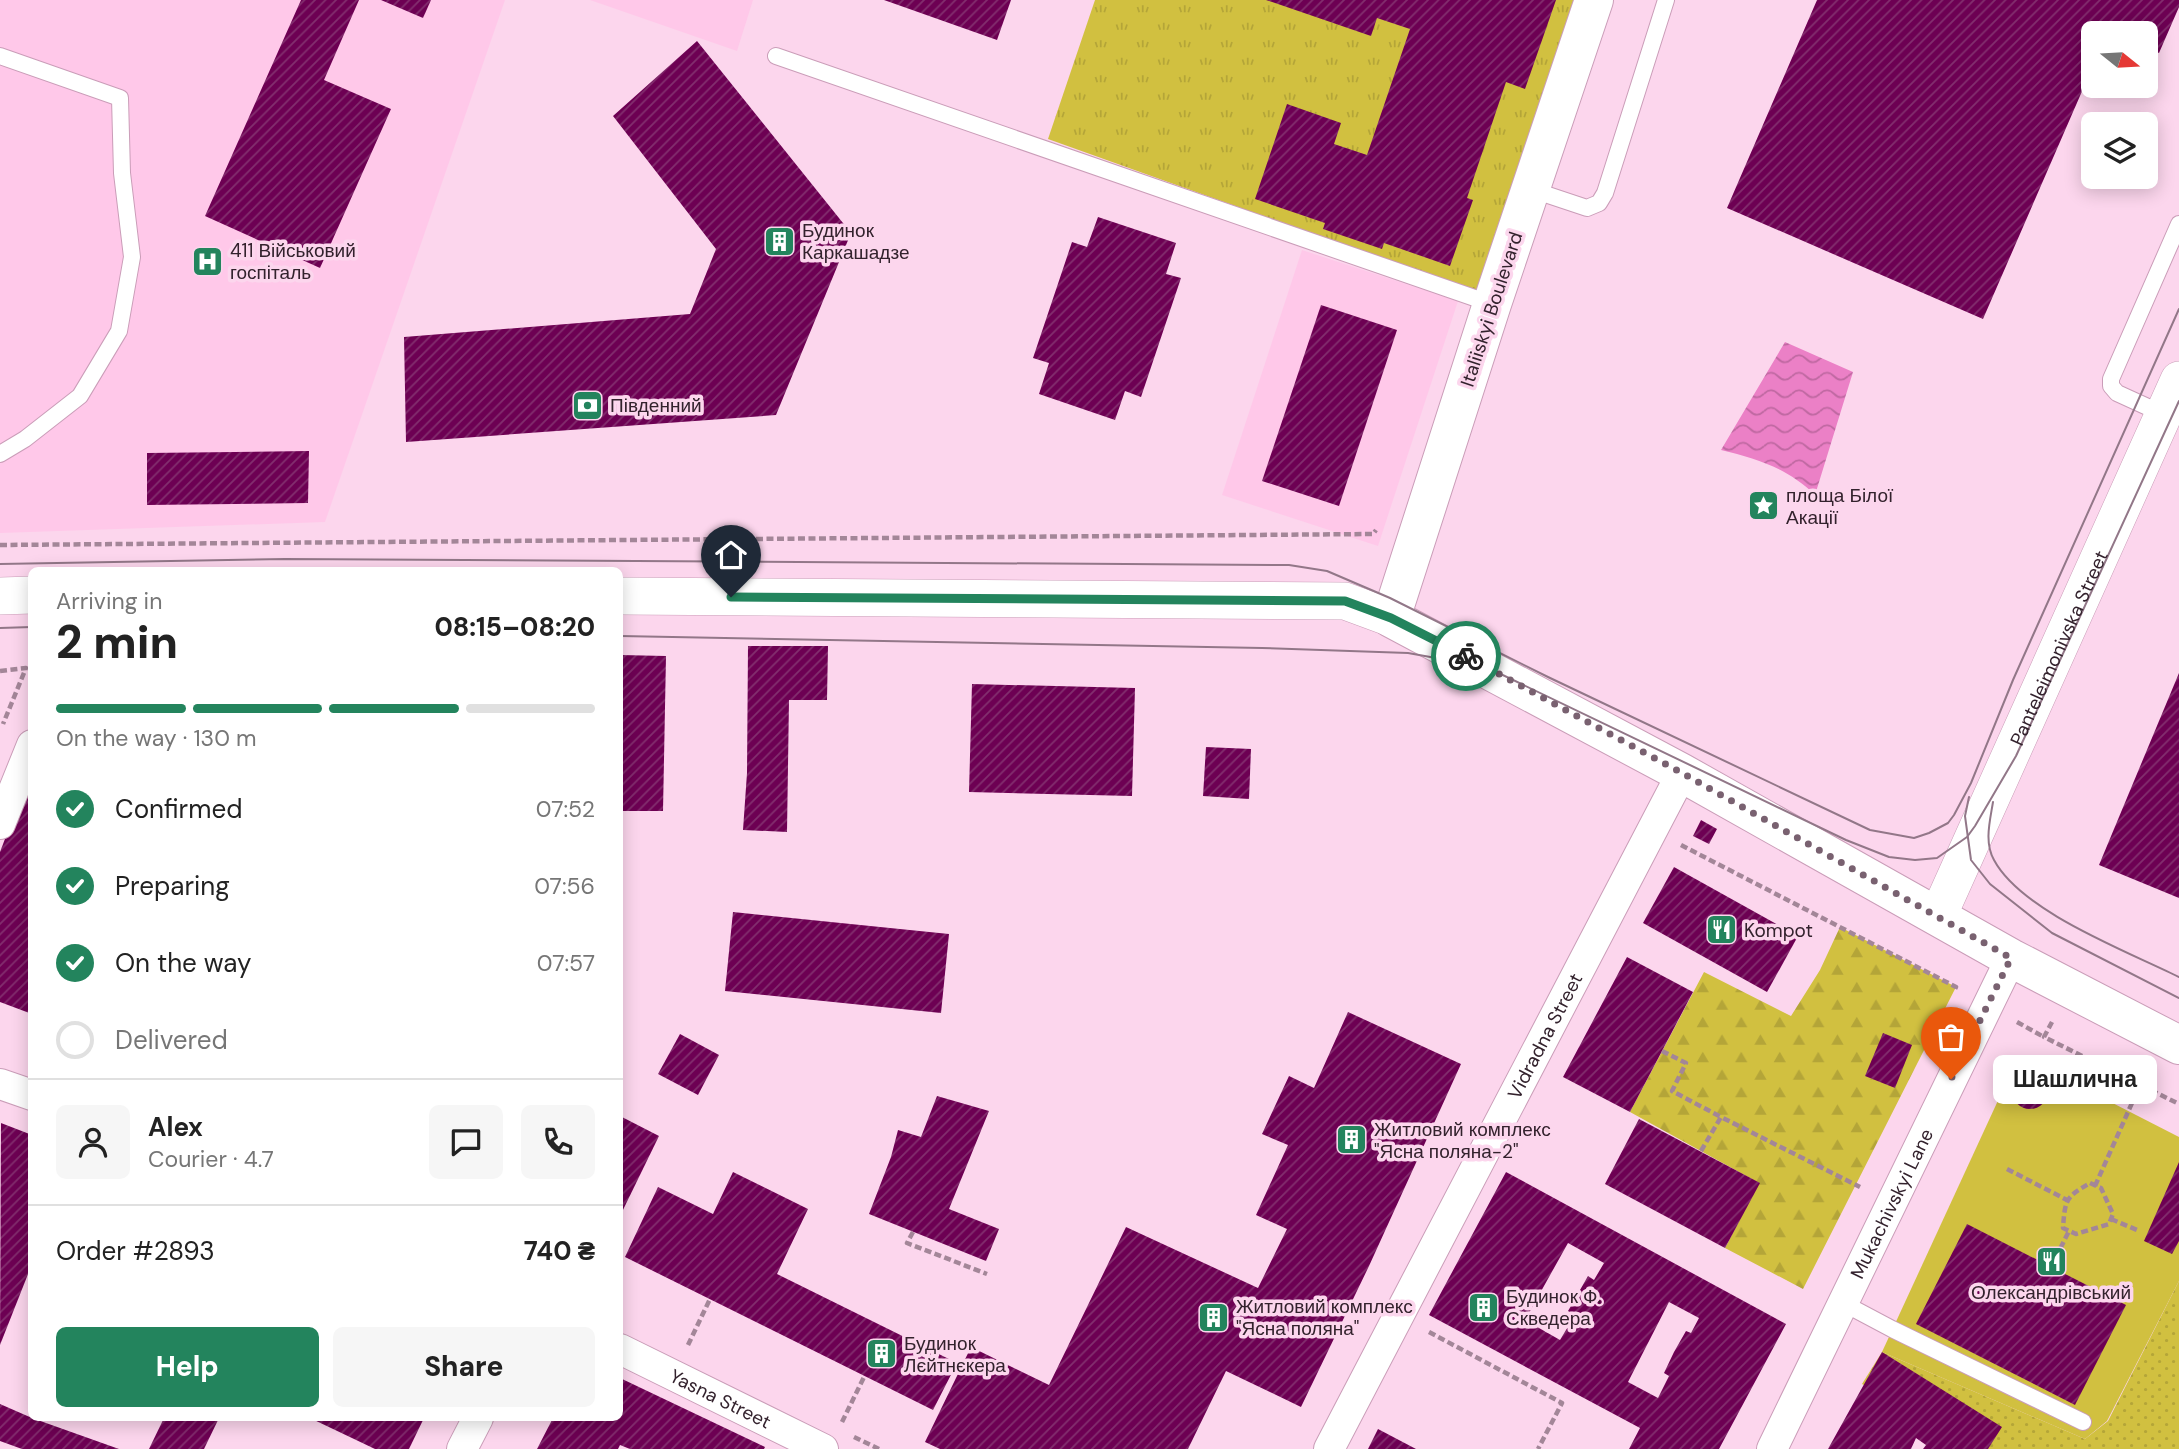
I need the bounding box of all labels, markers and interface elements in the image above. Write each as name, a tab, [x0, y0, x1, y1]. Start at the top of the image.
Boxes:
north arrow	[2081, 21, 2158, 98]
map controls	[2081, 21, 2158, 189]
button: layers	[2081, 112, 2158, 189]
place label: Будинок Каркашадзе	[802, 218, 909, 265]
building icon: Будинок Каркашадзе	[762, 224, 796, 258]
street label: Italiiskyi Boulevard	[1455, 228, 1528, 390]
place label: 411 Військовий госпіталь	[230, 238, 356, 285]
hospital icon: 411 Військовий госпіталь	[190, 244, 224, 278]
bank icon: Південний	[570, 388, 604, 422]
place label: Південний	[610, 393, 702, 418]
place label: площа Білої Акації	[1786, 483, 1894, 530]
place icon: площа Білої Акації	[1746, 489, 1780, 523]
pin	[701, 525, 761, 597]
icon: home	[712, 536, 750, 574]
street label: Panteleimonivska Street	[2004, 547, 2114, 749]
text: Arriving in	[56, 586, 162, 616]
text: 08:15–08:20	[434, 610, 595, 644]
text: 2 min	[56, 612, 178, 672]
courier	[1431, 621, 1501, 691]
icon: bike	[1447, 637, 1485, 675]
text: On the way · 130 m	[56, 723, 257, 753]
icon: check	[56, 790, 94, 828]
text: Confirmed	[115, 792, 242, 826]
text: 07:52	[536, 794, 595, 824]
icon: check	[56, 867, 94, 905]
text: Preparing	[115, 869, 230, 903]
text: 07:56	[534, 871, 595, 901]
restaurant icon: Kompot	[1704, 913, 1738, 947]
place label: Kompot	[1744, 918, 1813, 943]
icon: check	[56, 944, 94, 982]
text: On the way	[115, 946, 251, 980]
text: 07:57	[537, 948, 595, 978]
street label: Vidradna Street	[1502, 969, 1588, 1103]
pin	[1921, 1007, 1981, 1079]
icon: bag	[1932, 1018, 1970, 1056]
text: Delivered	[115, 1023, 228, 1057]
callout: Шашлична	[1993, 1054, 2158, 1104]
text: Шашлична	[2013, 1064, 2137, 1094]
button: person	[56, 1105, 130, 1179]
button: chat	[429, 1105, 503, 1179]
button: phone	[521, 1105, 595, 1179]
text: Alex	[148, 1110, 203, 1144]
place label: Житловий комплекс "Ясна поляна-2"	[1374, 1117, 1551, 1164]
building icon: Житловий комплекс "Ясна поляна-2"	[1334, 1123, 1368, 1157]
street label: Mukachivskyi Lane	[1845, 1125, 1939, 1283]
text: Courier · 4.7	[148, 1144, 274, 1174]
text: Order #2893	[56, 1234, 215, 1268]
text: 740 ₴	[524, 1234, 595, 1268]
restaurant icon: Олександрівський	[2034, 1244, 2068, 1278]
place label: Олександрівський	[1971, 1280, 2131, 1305]
place label: Будинок Ф. Скведера	[1506, 1284, 1601, 1331]
building icon: Будинок Ф. Скведера	[1466, 1290, 1500, 1324]
place label: Житловий комплекс "Ясна поляна"	[1236, 1294, 1413, 1341]
building icon: Житловий комплекс "Ясна поляна"	[1196, 1300, 1230, 1334]
button: Help	[56, 1327, 319, 1407]
button: Share	[333, 1327, 595, 1407]
place label: Будинок Лєйтнєкера	[904, 1331, 1006, 1378]
building icon: Будинок Лєйтнєкера	[864, 1337, 898, 1371]
street label: Yasna Street	[666, 1363, 775, 1434]

